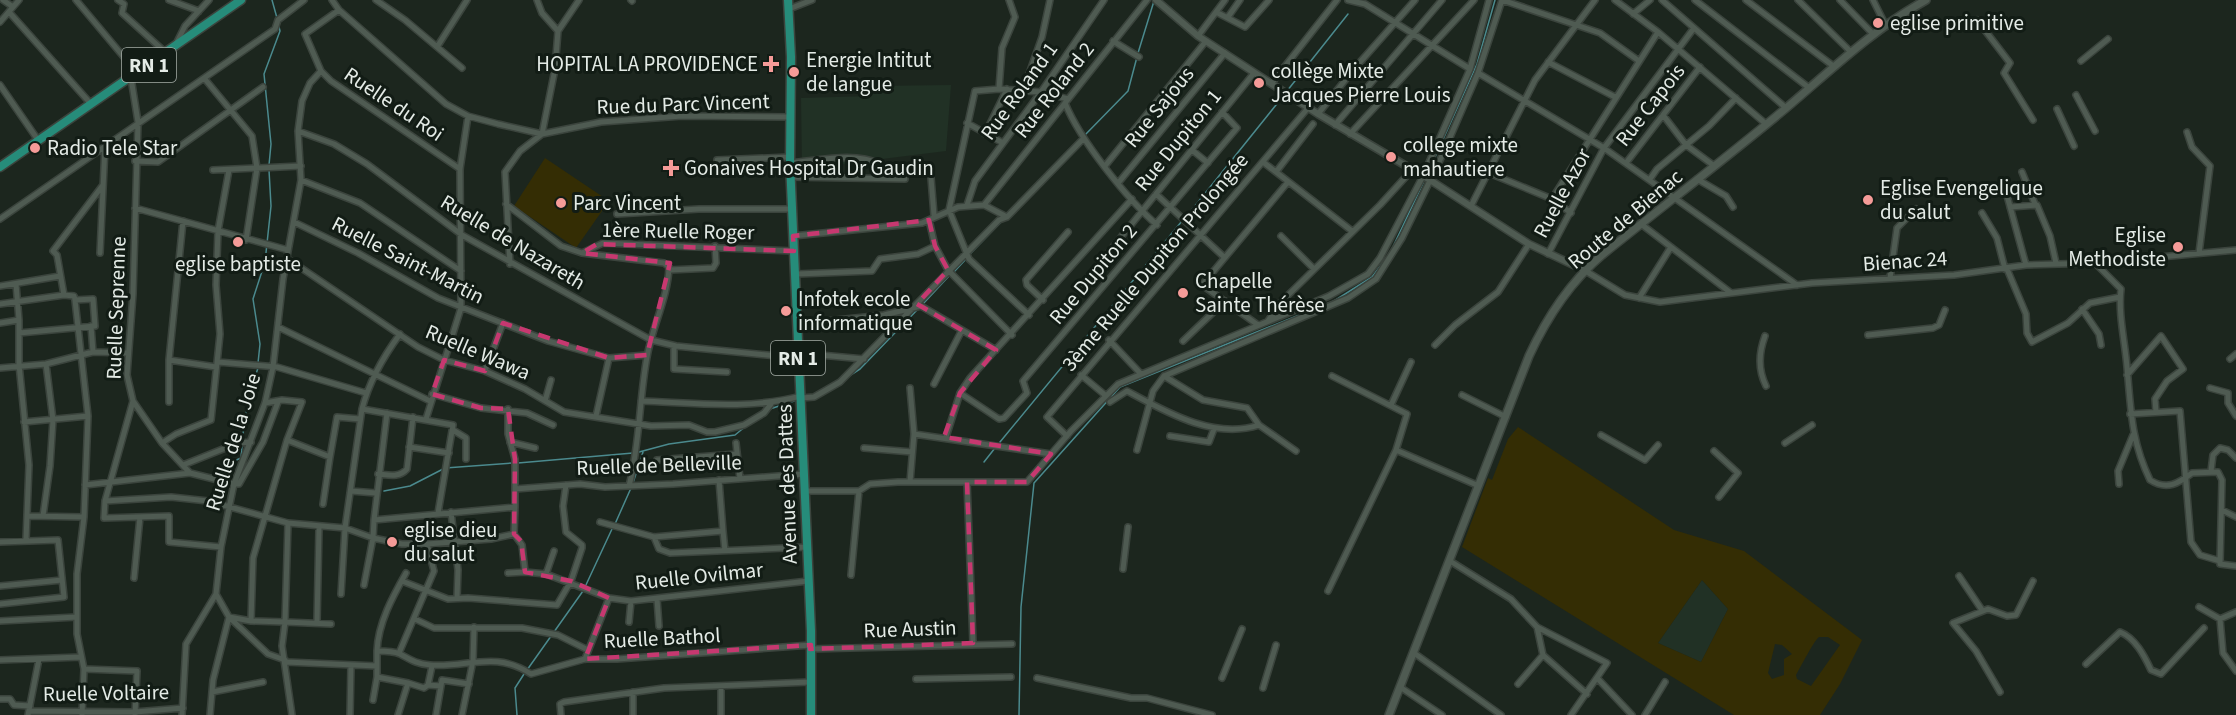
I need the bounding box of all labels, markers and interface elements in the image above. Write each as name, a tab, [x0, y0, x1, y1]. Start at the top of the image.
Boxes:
place label: eglise primitive	[1890, 8, 2024, 38]
marker: eglise primitive	[1871, 16, 1885, 30]
street label: Rue Roland 1	[973, 36, 1065, 146]
street label: Rue Roland 2	[1007, 36, 1101, 144]
place label: Energie Intitut de langue	[806, 45, 931, 99]
road number: RN 1	[122, 48, 176, 82]
place label: HOPITAL LA PROVIDENCE	[536, 49, 758, 79]
marker: HOPITAL LA PROVIDENCE	[762, 55, 780, 73]
place label: collège Mixte Jacques Pierre Louis	[1271, 56, 1451, 110]
street label: Rue Capois	[1608, 57, 1692, 153]
street label: Ruelle du Roi	[338, 59, 450, 149]
street label: Rue Sajous	[1117, 60, 1201, 154]
marker: Energie Intitut de langue	[787, 65, 801, 79]
marker: collège Mixte Jacques Pierre Louis	[1252, 76, 1266, 90]
street label: Rue Dupiton 1	[1127, 83, 1229, 197]
street label: Rue du Parc Vincent	[596, 86, 770, 122]
place label: college mixte mahautiere	[1403, 130, 1518, 184]
place label: Radio Tele Star	[47, 133, 178, 163]
marker: Radio Tele Star	[28, 141, 42, 155]
street label: Ruelle Azor	[1526, 142, 1599, 243]
street label: 3ème Ruelle Dupiton Prolongée	[1055, 146, 1255, 378]
marker: college mixte mahautiere	[1384, 150, 1398, 164]
place label: Gonaives Hospital Dr Gaudin	[684, 153, 934, 183]
marker: Gonaives Hospital Dr Gaudin	[662, 159, 680, 177]
street label: Route de Bienac	[1561, 162, 1689, 276]
place label: Eglise Evengelique du salut	[1880, 173, 2043, 227]
street label: Ruelle de Nazareth	[435, 187, 591, 297]
place label: Parc Vincent	[573, 188, 681, 218]
marker: Eglise Evengelique du salut	[1861, 193, 1875, 207]
marker: Parc Vincent	[554, 196, 568, 210]
street label: Ruelle Saint-Martin	[327, 209, 489, 311]
street label: 1ère Ruelle Roger	[601, 215, 755, 247]
street label: Rue Dupiton 2	[1042, 217, 1144, 331]
place label: Eglise Methodiste	[2068, 220, 2166, 274]
marker: eglise baptiste	[231, 235, 245, 249]
street label: Ruelle Seprenne	[99, 236, 133, 380]
marker: Eglise Methodiste	[2171, 240, 2185, 254]
street label: Bienac 24	[1862, 243, 1948, 279]
place label: eglise baptiste	[175, 249, 301, 279]
place label: Chapelle Sainte Thérèse	[1195, 266, 1325, 320]
place label: Infotek ecole informatique	[798, 284, 913, 338]
marker: Chapelle Sainte Thérèse	[1176, 286, 1190, 300]
marker: Infotek ecole informatique	[779, 304, 793, 318]
street label: Ruelle Wawa	[421, 316, 535, 388]
road number: RN 1	[771, 341, 825, 375]
street label: Ruelle de la Joie	[198, 369, 268, 515]
street label: Avenue des Dattes	[769, 403, 805, 564]
street label: Ruelle de Belleville	[576, 447, 742, 483]
place label: eglise dieu du salut	[404, 515, 497, 569]
marker: eglise dieu du salut	[385, 535, 399, 549]
street label: Ruelle Ovilmar	[633, 554, 765, 598]
street label: Rue Austin	[863, 612, 957, 646]
street label: Ruelle Bathol	[603, 620, 721, 656]
street label: Ruelle Voltaire	[43, 677, 169, 709]

